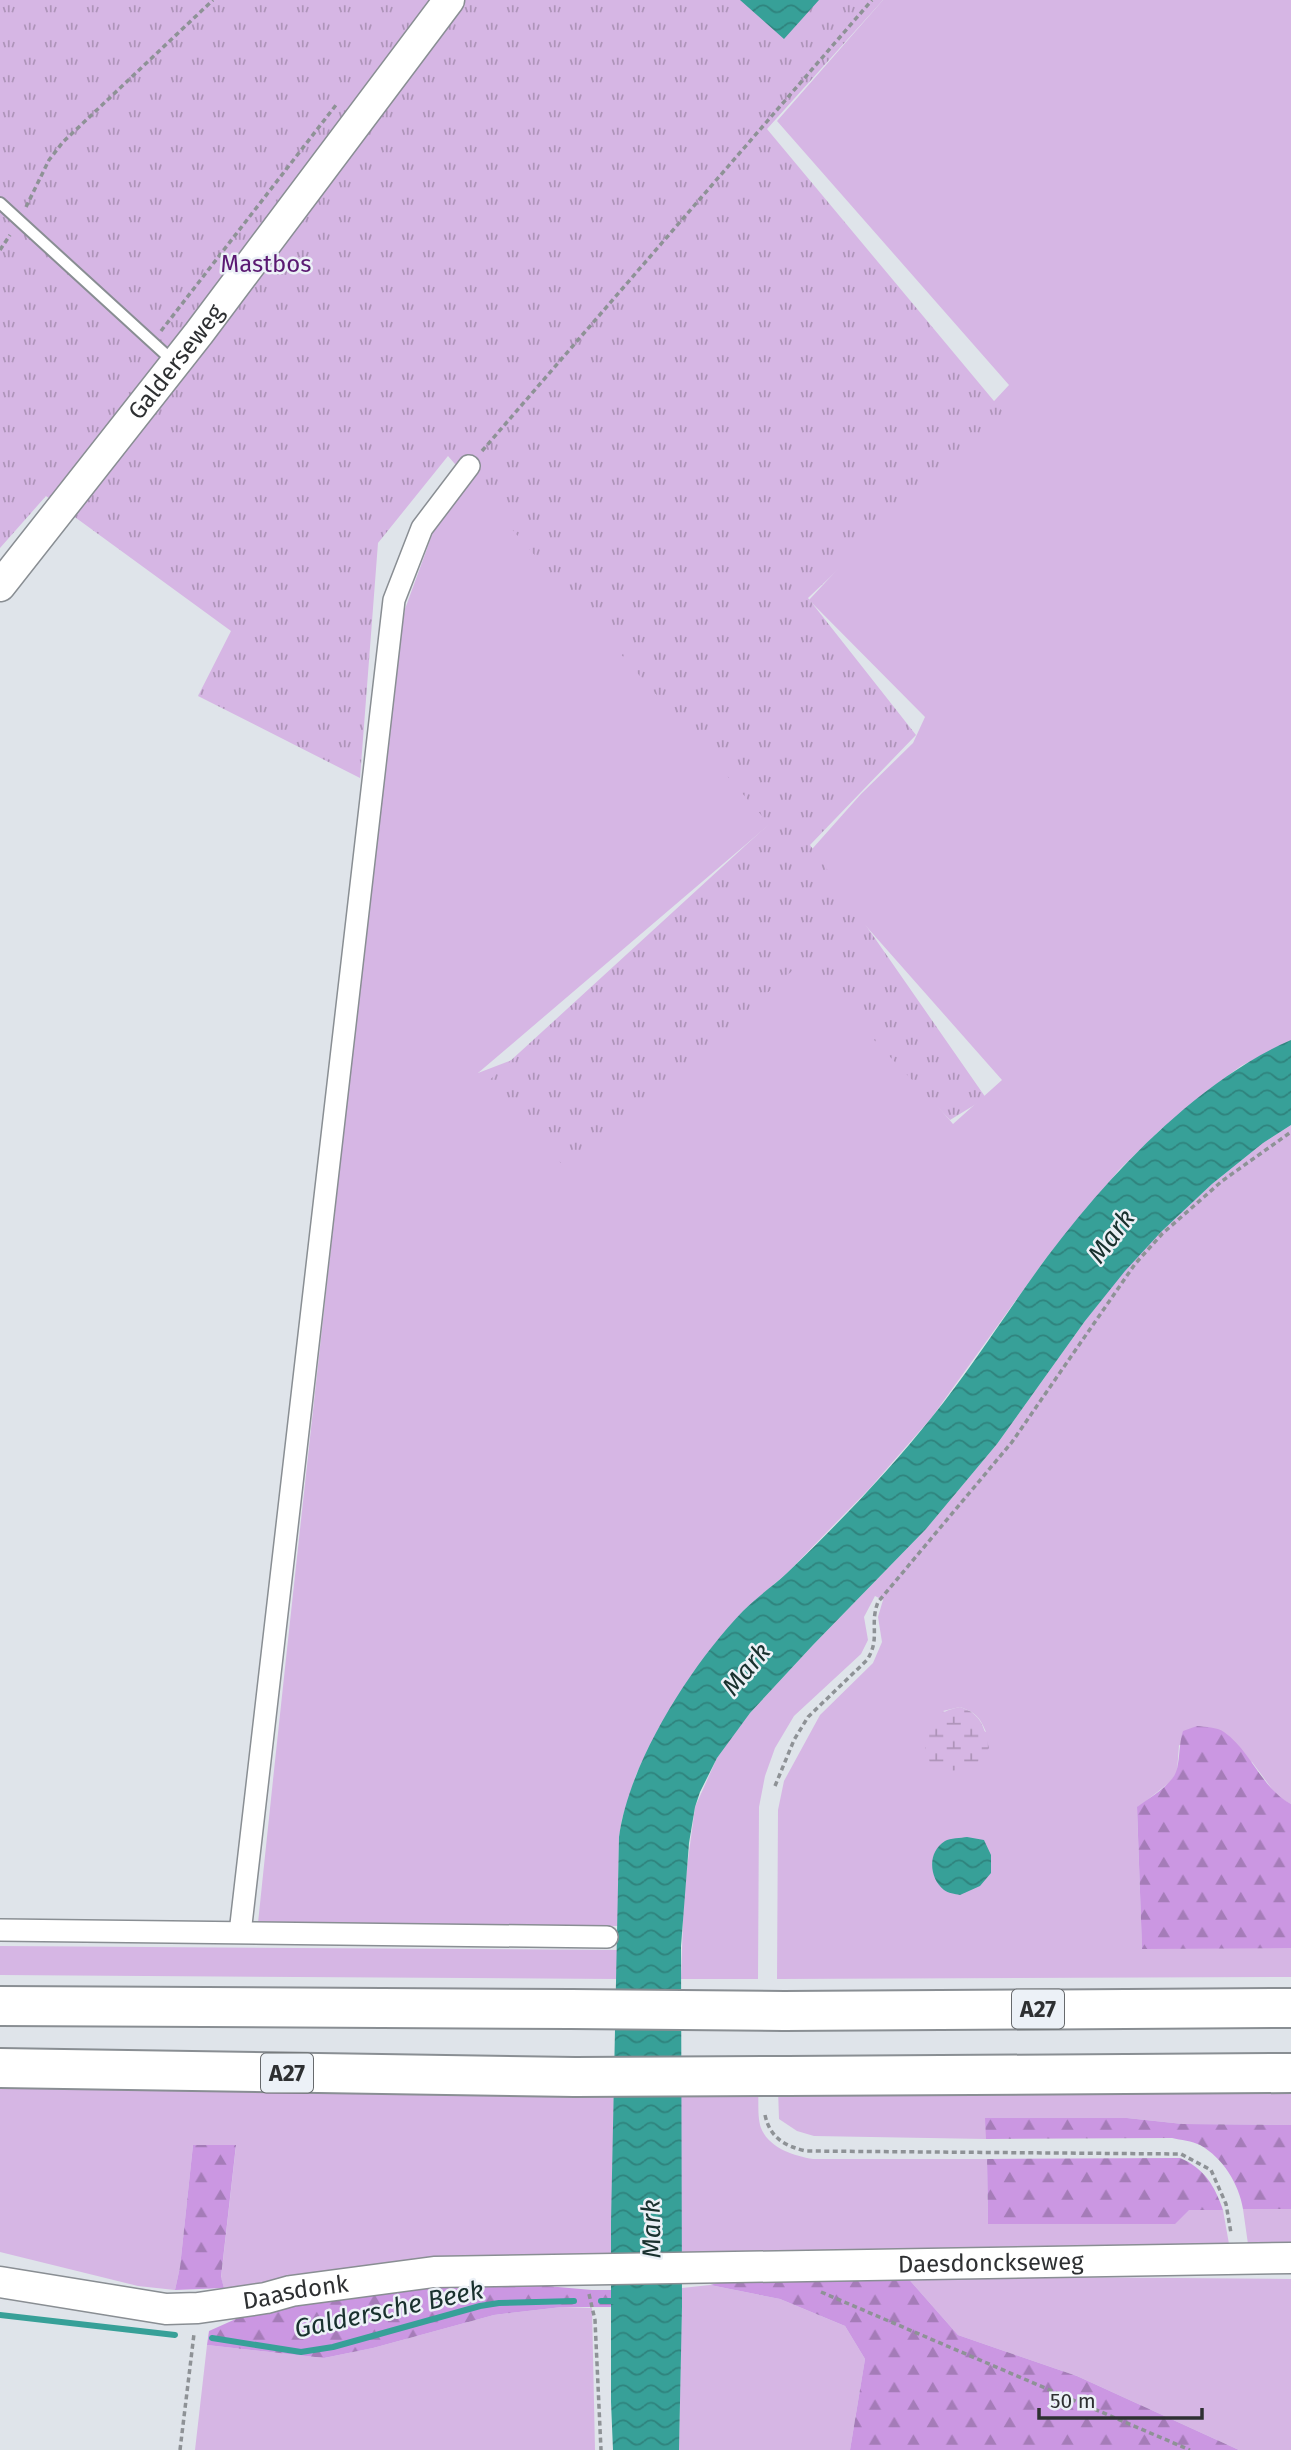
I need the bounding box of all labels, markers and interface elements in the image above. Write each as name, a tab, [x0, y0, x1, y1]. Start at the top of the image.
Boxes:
park label: Mastbos	[221, 250, 311, 278]
street label: Galderseweg	[122, 298, 230, 425]
water label: Mark	[1081, 1203, 1142, 1269]
water label: Mark	[716, 1637, 777, 1702]
road number: A27	[1012, 1990, 1064, 2028]
road number: A27	[261, 2054, 313, 2092]
water label: Mark	[635, 2199, 668, 2259]
street label: Daesdonckseweg	[898, 2247, 1084, 2278]
street label: Daasdonk	[241, 2269, 351, 2315]
water label: Galdersche Beek	[292, 2274, 487, 2345]
scale bar	[1039, 2376, 1202, 2420]
text: 50 m	[1050, 2388, 1096, 2414]

